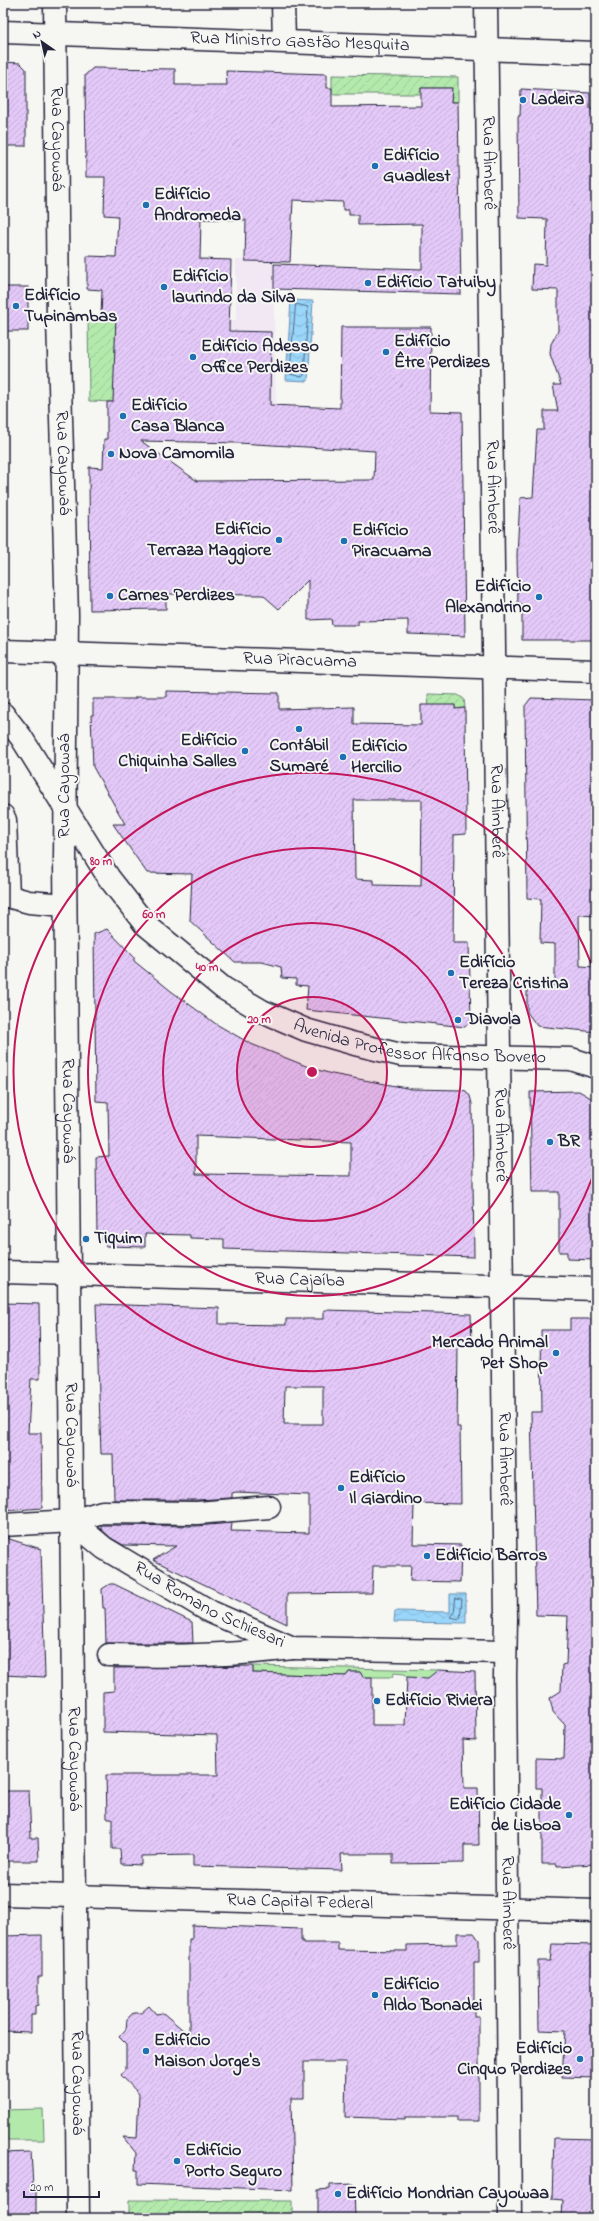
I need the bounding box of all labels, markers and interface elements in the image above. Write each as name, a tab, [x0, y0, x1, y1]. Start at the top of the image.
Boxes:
north arrow	[22, 22, 62, 62]
text: N	[29, 26, 45, 43]
street label: Rua Ministro Gastão Mesquita	[190, 26, 410, 59]
street label: Rua Cayowaá	[43, 87, 70, 191]
place label: Ladeira	[531, 87, 584, 113]
marker: Ladeira	[518, 95, 528, 105]
street label: Rua Aimberê	[474, 116, 502, 211]
place label: Edifício Guadlest	[383, 143, 452, 190]
marker: Edifício Guadlest	[370, 161, 380, 171]
place label: Edifício Andromeda	[154, 182, 241, 229]
marker: Edifício Andromeda	[141, 200, 151, 210]
place label: Edifício laurindo da Silva	[172, 264, 296, 311]
place label: Edifício Tatuiby	[376, 270, 496, 297]
marker: Edifício Tatuiby	[363, 278, 373, 288]
marker: Edifício laurindo da Silva	[159, 282, 169, 292]
place label: Edifício Tupinambas	[24, 283, 117, 330]
marker: Edifício Tupinambas	[11, 301, 21, 311]
place label: Edifício Être Perdizes	[394, 329, 490, 376]
place label: Edifício Adesso Office Perdizes	[201, 334, 319, 381]
marker: Edifício Être Perdizes	[381, 347, 391, 357]
marker: Edifício Adesso Office Perdizes	[188, 352, 198, 362]
place label: Edifício Casa Blanca	[131, 393, 225, 440]
street label: Rua Cayowaá	[48, 410, 77, 516]
marker: Edifício Casa Blanca	[118, 411, 128, 421]
street label: Rua Aimberê	[478, 440, 506, 535]
place label: Nova Camomila	[119, 441, 235, 467]
marker: Nova Camomila	[106, 449, 116, 459]
place label: Edifício Terraza Maggiore	[147, 517, 272, 565]
place label: Edifício Piracuama	[352, 518, 432, 565]
marker: Edifício Terraza Maggiore	[274, 535, 284, 545]
marker: Edifício Piracuama	[339, 536, 349, 546]
place label: Edifício Alexandrino	[445, 574, 531, 621]
place label: Carnes Perdizes	[118, 583, 235, 609]
marker: Carnes Perdizes	[105, 591, 115, 601]
marker: Edifício Alexandrino	[534, 592, 544, 602]
street label: Rua Piracuama	[242, 646, 357, 676]
marker: Contábil Sumaré	[294, 724, 304, 734]
place label: Edifício Chiquinha Salles	[118, 728, 237, 775]
place label: Contábil Sumaré	[269, 733, 329, 780]
street label: Rua Cayowaá	[52, 734, 78, 838]
place label: Edifício Hercilio	[351, 734, 407, 781]
marker: Edifício Chiquinha Salles	[240, 746, 250, 756]
marker: Edifício Hercilio	[338, 752, 348, 762]
street label: Rua Aimberê	[482, 764, 510, 859]
text: 80 m	[89, 853, 113, 871]
text: 60 m	[142, 906, 166, 924]
place label: Edifício Tereza Cristina	[459, 950, 569, 997]
text: 40 m	[195, 959, 219, 977]
marker: Edifício Tereza Cristina	[446, 968, 456, 978]
place label: Diavola	[465, 1007, 521, 1033]
text: 20 m	[246, 1011, 271, 1029]
street label: Avenida Professor Alfonso Bovero	[289, 1013, 546, 1071]
marker: Diavola	[453, 1015, 463, 1025]
street label: Rua Cayowaá	[54, 1058, 81, 1163]
centre of rings	[305, 1065, 319, 1079]
street label: Rua Aimberê	[486, 1088, 514, 1183]
place label: BR	[557, 1129, 581, 1155]
marker: BR	[545, 1137, 555, 1147]
place label: Tiquim	[94, 1226, 143, 1252]
marker: Tiquim	[81, 1234, 91, 1244]
street label: Rua Cajaíba	[255, 1266, 345, 1295]
place label: Mercado Animal Pet Shop	[432, 1330, 548, 1377]
marker: Mercado Animal Pet Shop	[551, 1348, 561, 1358]
street label: Rua Cayowaá	[57, 1382, 84, 1487]
street label: Rua Aimberê	[490, 1412, 518, 1507]
place label: Edifício Il Giardino	[349, 1465, 422, 1512]
marker: Edifício Il Giardino	[336, 1483, 346, 1493]
place label: Edifício Barros	[435, 1543, 547, 1569]
marker: Edifício Barros	[422, 1551, 432, 1561]
street label: Rua Romano Schiesari	[129, 1556, 289, 1656]
place label: Edifício Riviera	[385, 1688, 493, 1714]
marker: Edifício Riviera	[372, 1696, 382, 1706]
street label: Rua Cayowaá	[60, 1706, 87, 1811]
place label: Edifício Cidade de Lisboa	[449, 1792, 562, 1839]
marker: Edifício Cidade de Lisboa	[564, 1810, 574, 1820]
street label: Rua Aimberê	[494, 1856, 521, 1951]
street label: Rua Capital Federal	[226, 1887, 374, 1918]
place label: Edifício Aldo Bonadei	[383, 1972, 483, 2019]
marker: Edifício Aldo Bonadei	[370, 1990, 380, 2000]
place label: Edifício Maison Jorge's	[154, 2028, 261, 2076]
street label: Rua Cayowaá	[63, 2030, 90, 2135]
place label: Edifício Cinquo Perdizes	[457, 2036, 572, 2083]
marker: Edifício Maison Jorge's	[141, 2046, 151, 2056]
marker: Edifício Cinquo Perdizes	[575, 2054, 585, 2064]
place label: Edifício Porto Seguro	[185, 2138, 282, 2186]
marker: Edifício Porto Seguro	[172, 2156, 182, 2166]
scale bar	[24, 2173, 99, 2199]
text: 20 m	[30, 2179, 53, 2197]
place label: Edifício Mondrian Cayowaa	[346, 2181, 549, 2208]
marker: Edifício Mondrian Cayowaa	[333, 2189, 343, 2199]

